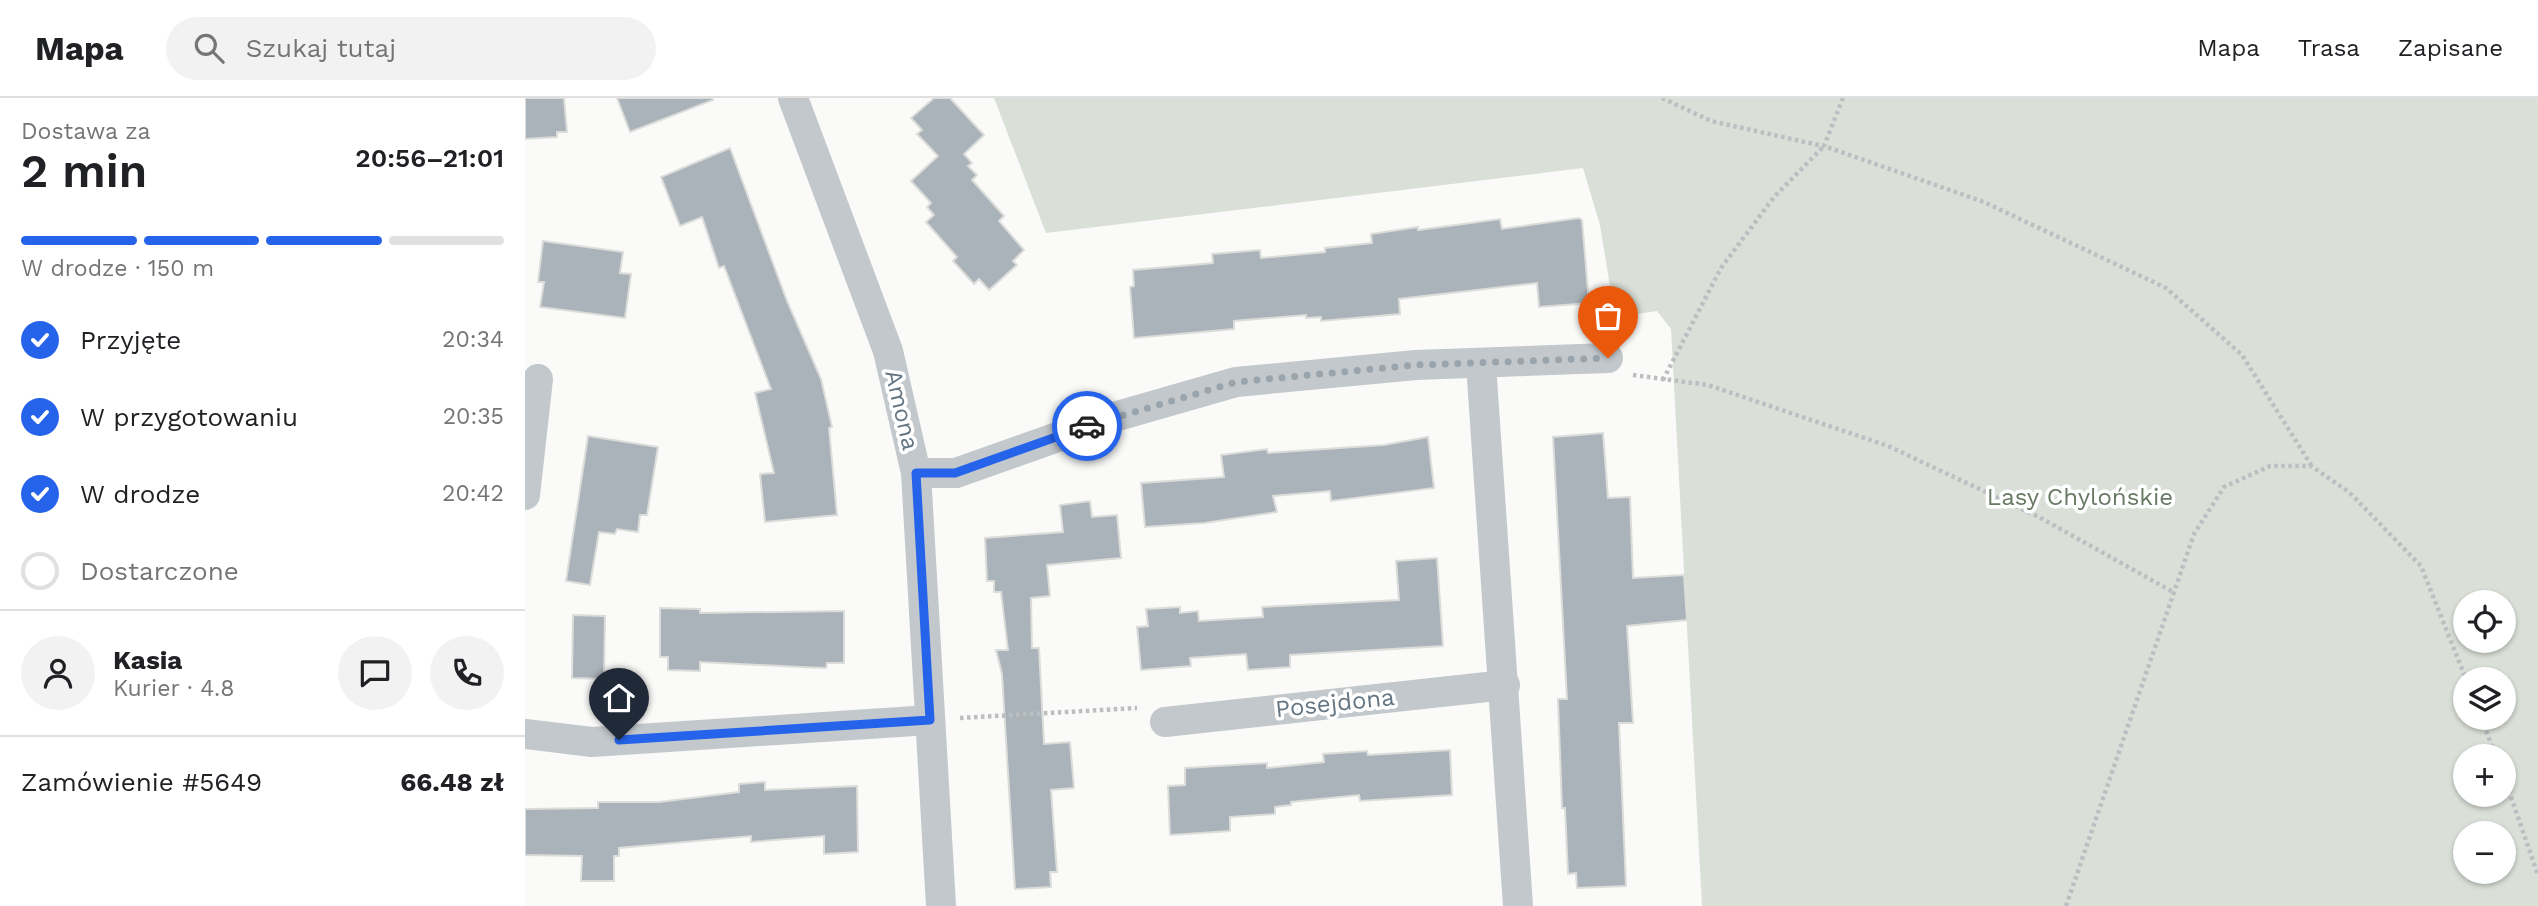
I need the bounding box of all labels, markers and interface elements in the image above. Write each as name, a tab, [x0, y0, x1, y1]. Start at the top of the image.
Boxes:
search box	[166, 17, 656, 80]
text: Mapa	[35, 29, 124, 68]
icon: search	[190, 29, 228, 67]
text: Szukaj tutaj	[246, 33, 396, 63]
text: Mapa	[2197, 34, 2260, 62]
text: Trasa	[2298, 34, 2360, 62]
text: Zapisane	[2398, 34, 2503, 62]
text: Dostawa za	[21, 118, 151, 145]
text: 20:56–21:01	[355, 143, 504, 173]
text: 2 min	[21, 144, 147, 198]
text: W drodze · 150 m	[21, 255, 214, 282]
pin	[1578, 286, 1638, 358]
icon: bag	[1589, 297, 1627, 335]
icon: check	[21, 321, 59, 359]
text: Przyjęte	[80, 325, 181, 355]
text: 20:34	[442, 326, 504, 353]
street label: Amona	[879, 367, 925, 453]
courier	[1052, 391, 1122, 461]
icon: check	[21, 398, 59, 436]
text: W przygotowaniu	[80, 402, 298, 432]
text: 20:35	[443, 403, 504, 430]
icon: car	[1068, 407, 1106, 445]
icon: check	[21, 475, 59, 513]
text: W drodze	[80, 479, 200, 509]
text: 20:42	[442, 480, 504, 507]
park label: Lasy Chylońskie	[1987, 483, 2173, 511]
text: Dostarczone	[80, 556, 239, 586]
map controls	[2453, 590, 2516, 884]
button: locate	[2453, 590, 2516, 653]
button: person	[21, 636, 95, 710]
button: chat	[338, 636, 412, 710]
button: phone	[430, 636, 504, 710]
text: Kasia	[113, 645, 182, 675]
button: layers	[2453, 667, 2516, 730]
pin	[589, 668, 649, 740]
text: Kurier · 4.8	[113, 675, 234, 702]
icon: home	[600, 679, 638, 717]
street label: Posejdona	[1274, 683, 1396, 723]
button: +	[2453, 744, 2516, 807]
text: Zamówienie #5649	[21, 767, 262, 797]
text: 66.48 zł	[400, 767, 504, 797]
button: −	[2453, 821, 2516, 884]

